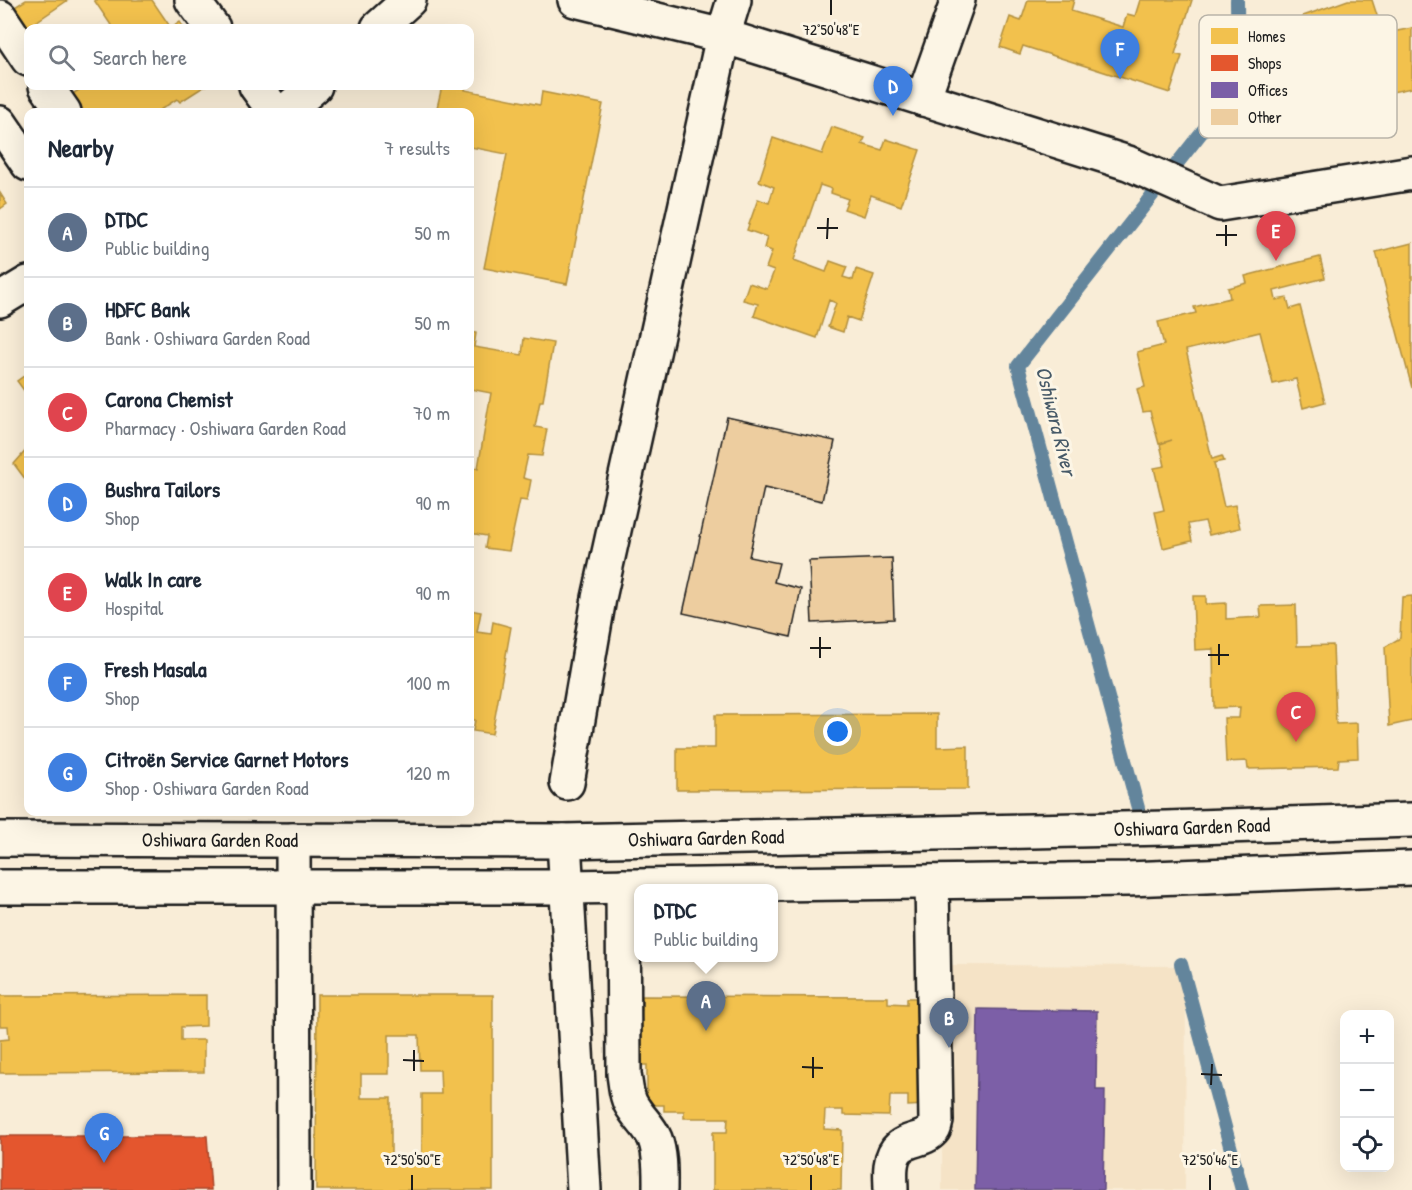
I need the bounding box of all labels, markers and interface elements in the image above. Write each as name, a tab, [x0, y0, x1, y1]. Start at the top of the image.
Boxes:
legend	[1199, 15, 1397, 138]
text: 72°50'48"E	[803, 19, 860, 40]
search box	[24, 24, 474, 90]
text: Homes	[1248, 25, 1285, 47]
pin: F	[1100, 29, 1140, 79]
icon: search	[45, 41, 78, 74]
text: Search here	[93, 42, 187, 72]
text: Shops	[1248, 52, 1282, 74]
pin: D	[874, 66, 912, 116]
text: Offices	[1248, 79, 1288, 101]
text: Other	[1248, 106, 1282, 128]
text: Nearby	[48, 130, 114, 165]
text: 7 results	[384, 134, 450, 161]
text: DTDC	[105, 204, 148, 234]
pin: E	[1256, 212, 1296, 261]
text: A	[63, 219, 72, 246]
text: 50 m	[414, 219, 450, 246]
text: Public building	[105, 234, 209, 261]
text: HDFC Bank	[105, 294, 190, 324]
text: B	[62, 309, 73, 336]
text: 50 m	[414, 309, 450, 336]
text: Bank · Oshiwara Garden Road	[105, 324, 310, 351]
water label: Oshiwara River	[1029, 363, 1085, 481]
text: Carona Chemist	[105, 384, 233, 414]
text: C	[62, 399, 73, 426]
text: 70 m	[413, 399, 450, 426]
text: Pharmacy · Oshiwara Garden Road	[105, 414, 346, 441]
text: Bushra Tailors	[105, 474, 220, 504]
text: D	[63, 489, 72, 516]
text: 90 m	[416, 489, 450, 516]
text: Shop	[105, 504, 139, 531]
text: Walk In care	[105, 564, 202, 594]
text: E	[63, 579, 72, 606]
text: 90 m	[416, 579, 450, 606]
text: Hospital	[105, 594, 163, 621]
text: Fresh Masala	[105, 654, 207, 684]
text: F	[64, 669, 71, 696]
text: 100 m	[407, 669, 450, 696]
text: Shop	[105, 684, 139, 711]
pin: C	[1276, 692, 1316, 742]
your location	[823, 717, 852, 746]
text: Citroën Service Garnet Motors	[105, 744, 348, 774]
text: G	[63, 759, 72, 786]
text: 120 m	[406, 759, 450, 786]
text: Shop · Oshiwara Garden Road	[105, 774, 309, 801]
street label: Oshiwara Garden Road	[1113, 811, 1271, 842]
street label: Oshiwara Garden Road	[627, 822, 785, 853]
street label: Oshiwara Garden Road	[142, 826, 298, 853]
popup	[634, 884, 778, 962]
text: DTDC	[654, 895, 697, 925]
text: Public building	[654, 925, 758, 952]
pin: A	[686, 982, 726, 1031]
pin: B	[930, 998, 968, 1048]
map controls	[1340, 1010, 1394, 1172]
button: +	[1340, 1010, 1394, 1064]
button: −	[1340, 1064, 1394, 1118]
pin: G	[84, 1114, 124, 1163]
button: locate	[1340, 1118, 1394, 1172]
text: 72°50'50"E	[383, 1149, 441, 1170]
text: 72°50'48"E	[783, 1149, 840, 1170]
text: 72°50'46"E	[1182, 1149, 1238, 1170]

